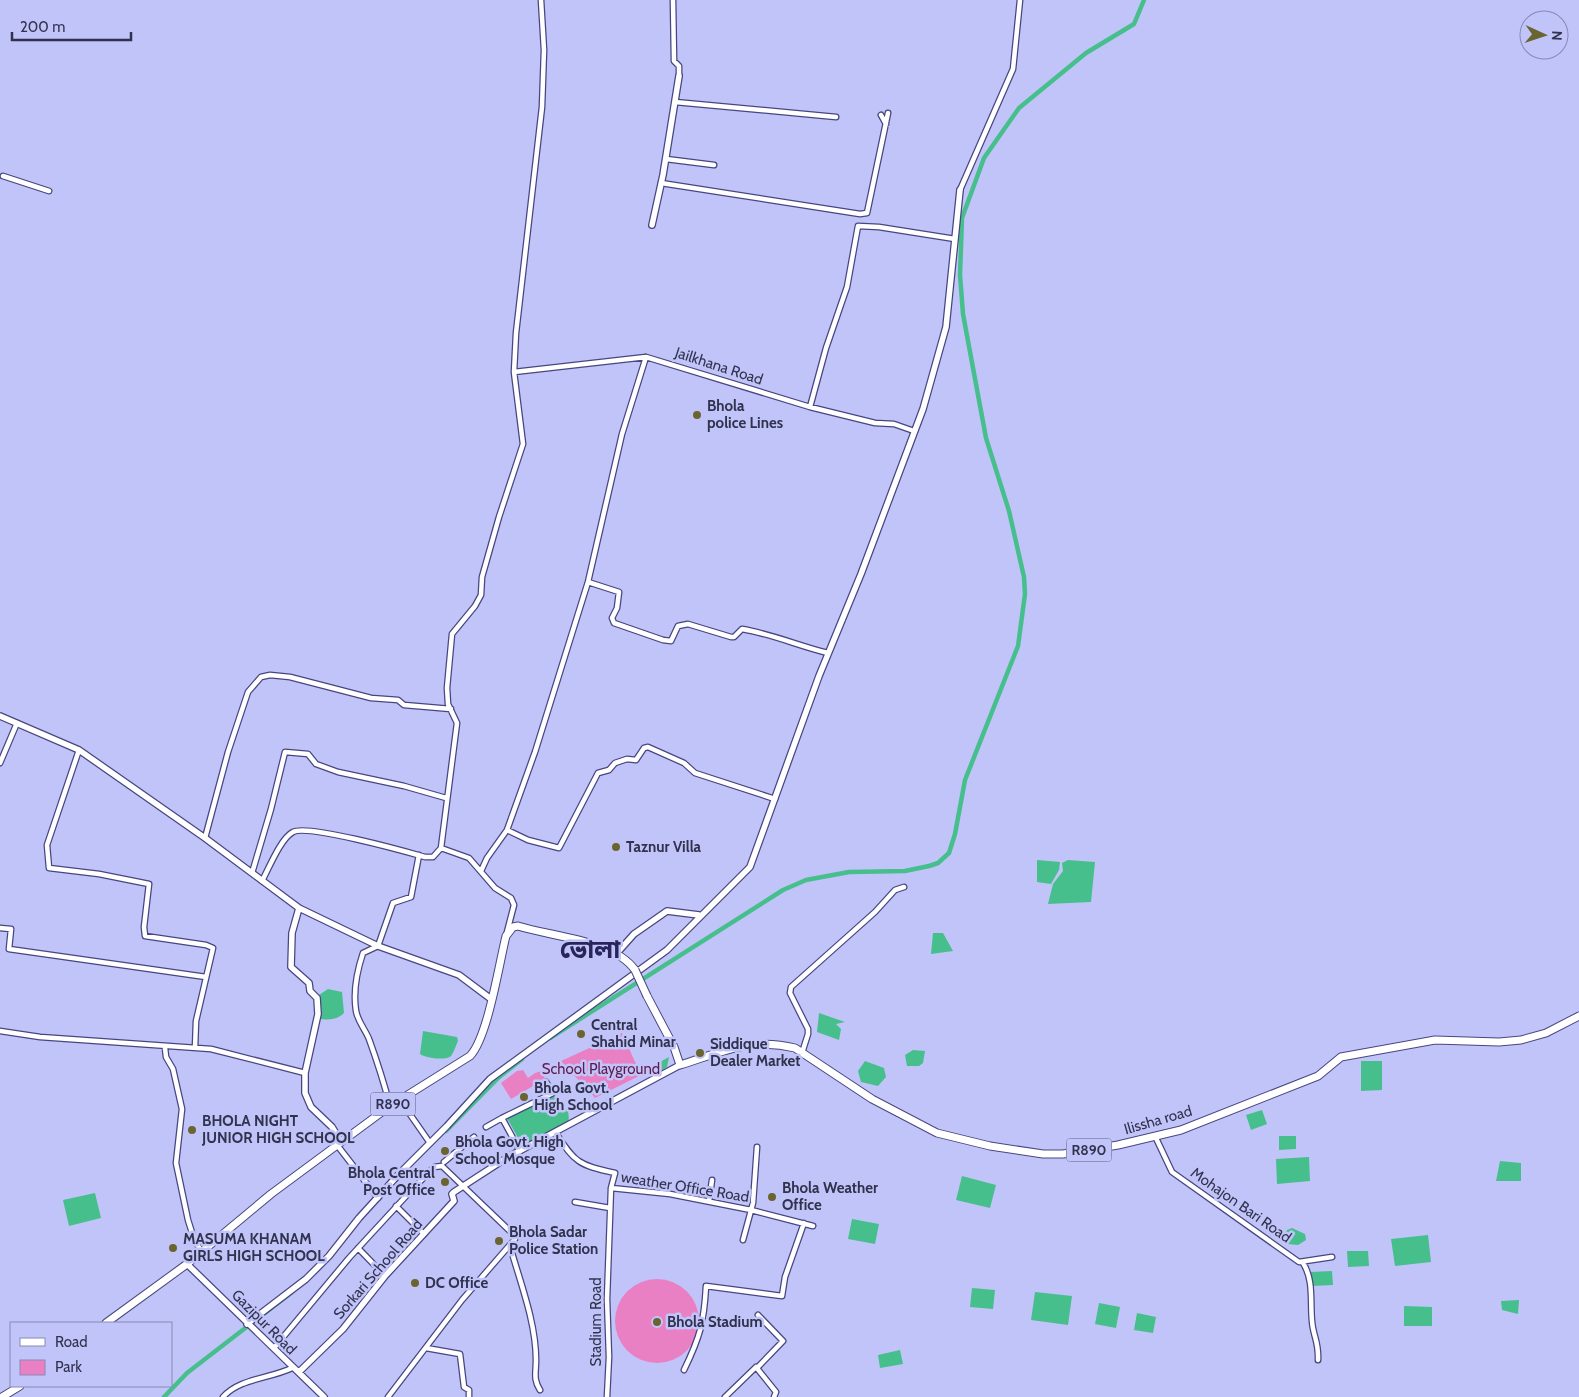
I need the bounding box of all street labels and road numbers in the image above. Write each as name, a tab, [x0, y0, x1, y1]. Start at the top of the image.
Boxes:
street label: Jailkhana Road	[672, 343, 765, 389]
road number: R890	[370, 1092, 416, 1116]
street label: Ilissha road	[1122, 1102, 1194, 1138]
road number: R890	[1066, 1138, 1112, 1162]
street label: Mohajon Bari Road	[1187, 1164, 1295, 1246]
street label: weather Office Road	[620, 1168, 750, 1206]
street label: Sorkari School Road	[330, 1215, 426, 1323]
street label: Stadium Road	[587, 1277, 605, 1367]
street label: Gazipur Road	[228, 1286, 300, 1358]

